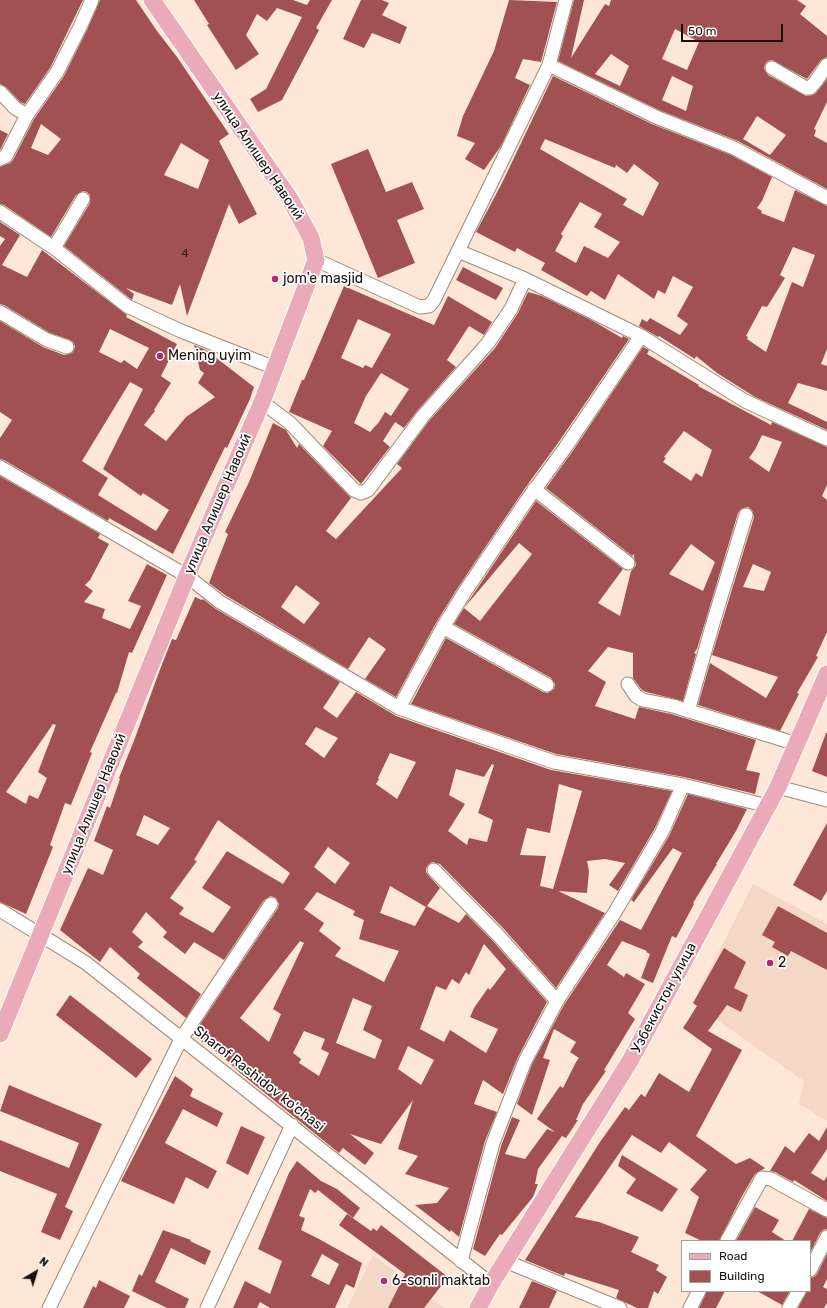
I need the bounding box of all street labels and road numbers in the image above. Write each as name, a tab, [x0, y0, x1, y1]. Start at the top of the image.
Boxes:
street label: улица Алишер Навоий	[209, 89, 307, 223]
street label: улица Алишер Навоий	[181, 431, 255, 577]
street label: улица Алишер Навоий	[58, 731, 130, 877]
street label: Узбекистон улица	[628, 940, 700, 1056]
street label: Sharof Rashidov ko'chasi	[190, 1023, 328, 1135]

